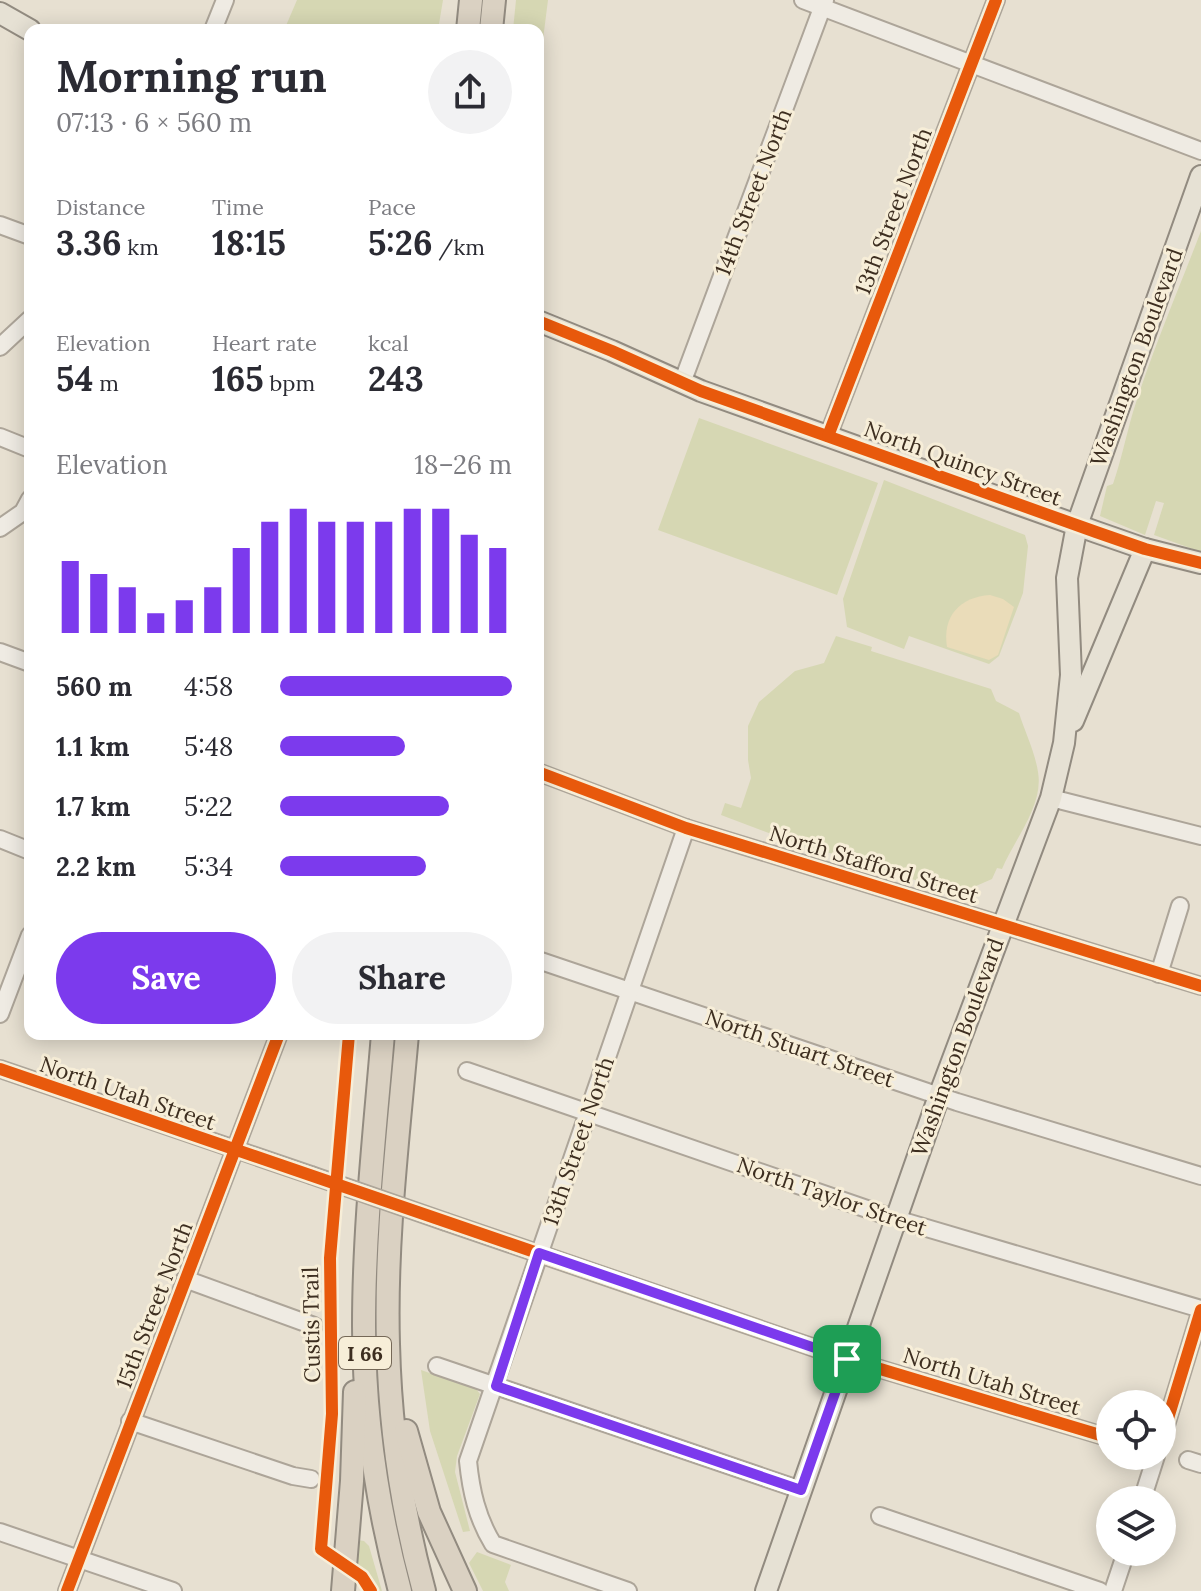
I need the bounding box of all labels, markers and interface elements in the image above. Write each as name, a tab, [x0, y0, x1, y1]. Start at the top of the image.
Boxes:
text: Morning run	[56, 48, 327, 104]
button: share	[428, 50, 512, 134]
street label: 14th Street North	[708, 105, 798, 279]
text: 07:13 · 6 × 560 m	[56, 106, 252, 139]
street label: 13th Street North	[848, 124, 938, 298]
text: Distance	[56, 193, 146, 221]
text: Time	[212, 193, 264, 221]
text: Pace	[368, 193, 416, 221]
text: 3.36	[56, 221, 122, 264]
text: 18:15	[212, 221, 286, 264]
text: 5:26	[368, 221, 433, 264]
text: km	[122, 233, 159, 261]
text: /km	[433, 233, 485, 261]
street label: Washington Boulevard	[1083, 244, 1189, 470]
text: Elevation	[56, 329, 151, 357]
text: Heart rate	[212, 329, 317, 357]
text: kcal	[368, 329, 409, 357]
text: 54	[56, 357, 93, 400]
text: 165	[212, 357, 264, 400]
text: 243	[368, 357, 424, 400]
text: m	[93, 369, 119, 397]
text: bpm	[264, 369, 315, 397]
street label: North Quincy Street	[860, 414, 1066, 512]
text: Elevation	[56, 448, 168, 481]
text: 18–26 m	[414, 448, 512, 481]
text: 560 m	[56, 670, 132, 703]
text: 4:58	[184, 670, 233, 703]
text: 1.1 km	[56, 730, 129, 763]
text: 5:48	[184, 730, 233, 763]
text: 1.7 km	[56, 790, 130, 823]
text: 5:22	[184, 790, 233, 823]
street label: North Stafford Street	[766, 819, 982, 909]
text: 2.2 km	[56, 850, 136, 883]
text: 5:34	[184, 850, 233, 883]
button: Save	[56, 932, 276, 1024]
button: Share	[292, 932, 512, 1024]
street label: Washington Boulevard	[904, 934, 1010, 1160]
street label: North Stuart Street	[702, 1002, 899, 1094]
street label: North Utah Street	[36, 1050, 220, 1136]
street label: 13th Street North	[536, 1053, 620, 1229]
street label: North Taylor Street	[733, 1150, 931, 1242]
street label: 15th Street North	[109, 1218, 199, 1392]
street label: Custis Trail	[296, 1267, 326, 1383]
pin	[813, 1325, 881, 1393]
road number: I 66	[339, 1337, 391, 1369]
icon: arrive	[825, 1337, 869, 1381]
street label: North Utah Street	[900, 1341, 1085, 1421]
map controls	[1096, 1390, 1176, 1566]
button: locate	[1096, 1390, 1176, 1470]
button: layers	[1096, 1486, 1176, 1566]

